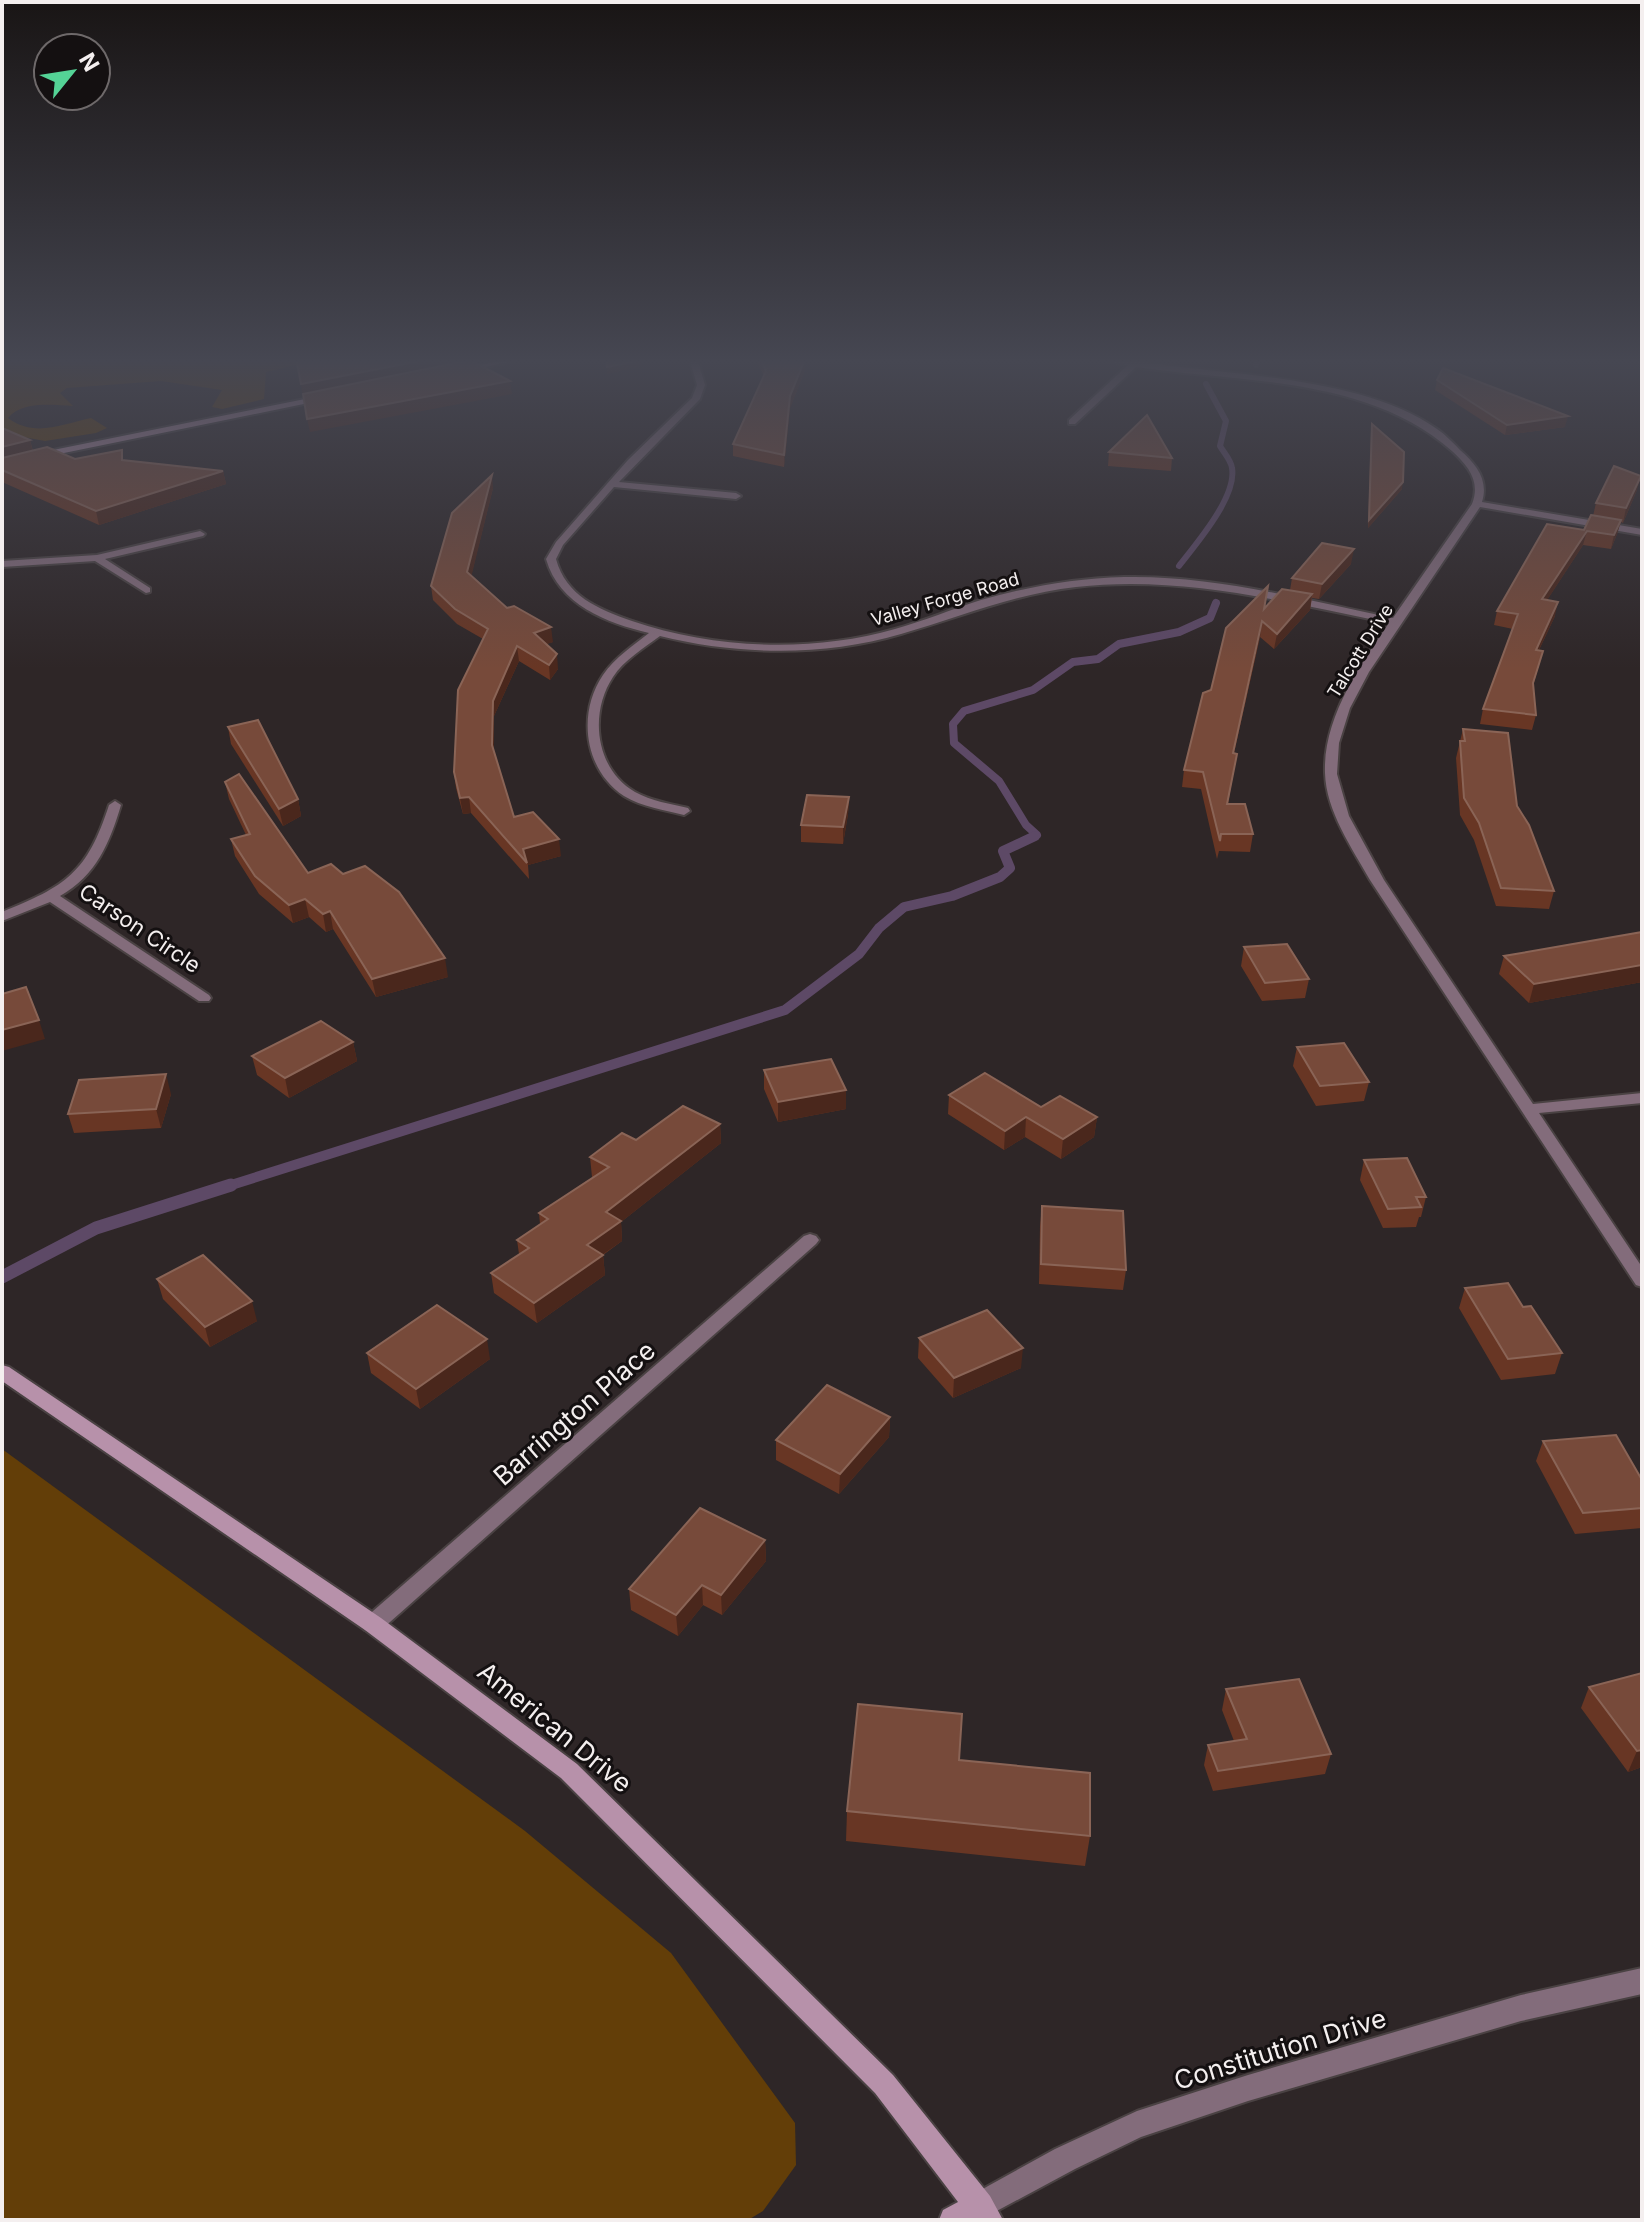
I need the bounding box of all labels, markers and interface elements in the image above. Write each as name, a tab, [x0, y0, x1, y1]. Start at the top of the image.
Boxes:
north arrow	[32, 32, 112, 112]
text: N	[74, 48, 105, 76]
street label: Valley Forge Road	[869, 568, 1021, 630]
street label: Talcott Drive	[1323, 600, 1397, 702]
street label: Carson Circle	[74, 878, 206, 978]
street label: Barrington Place	[487, 1335, 661, 1491]
street label: American Drive	[472, 1655, 638, 1799]
street label: Constitution Drive	[1170, 2002, 1390, 2096]

